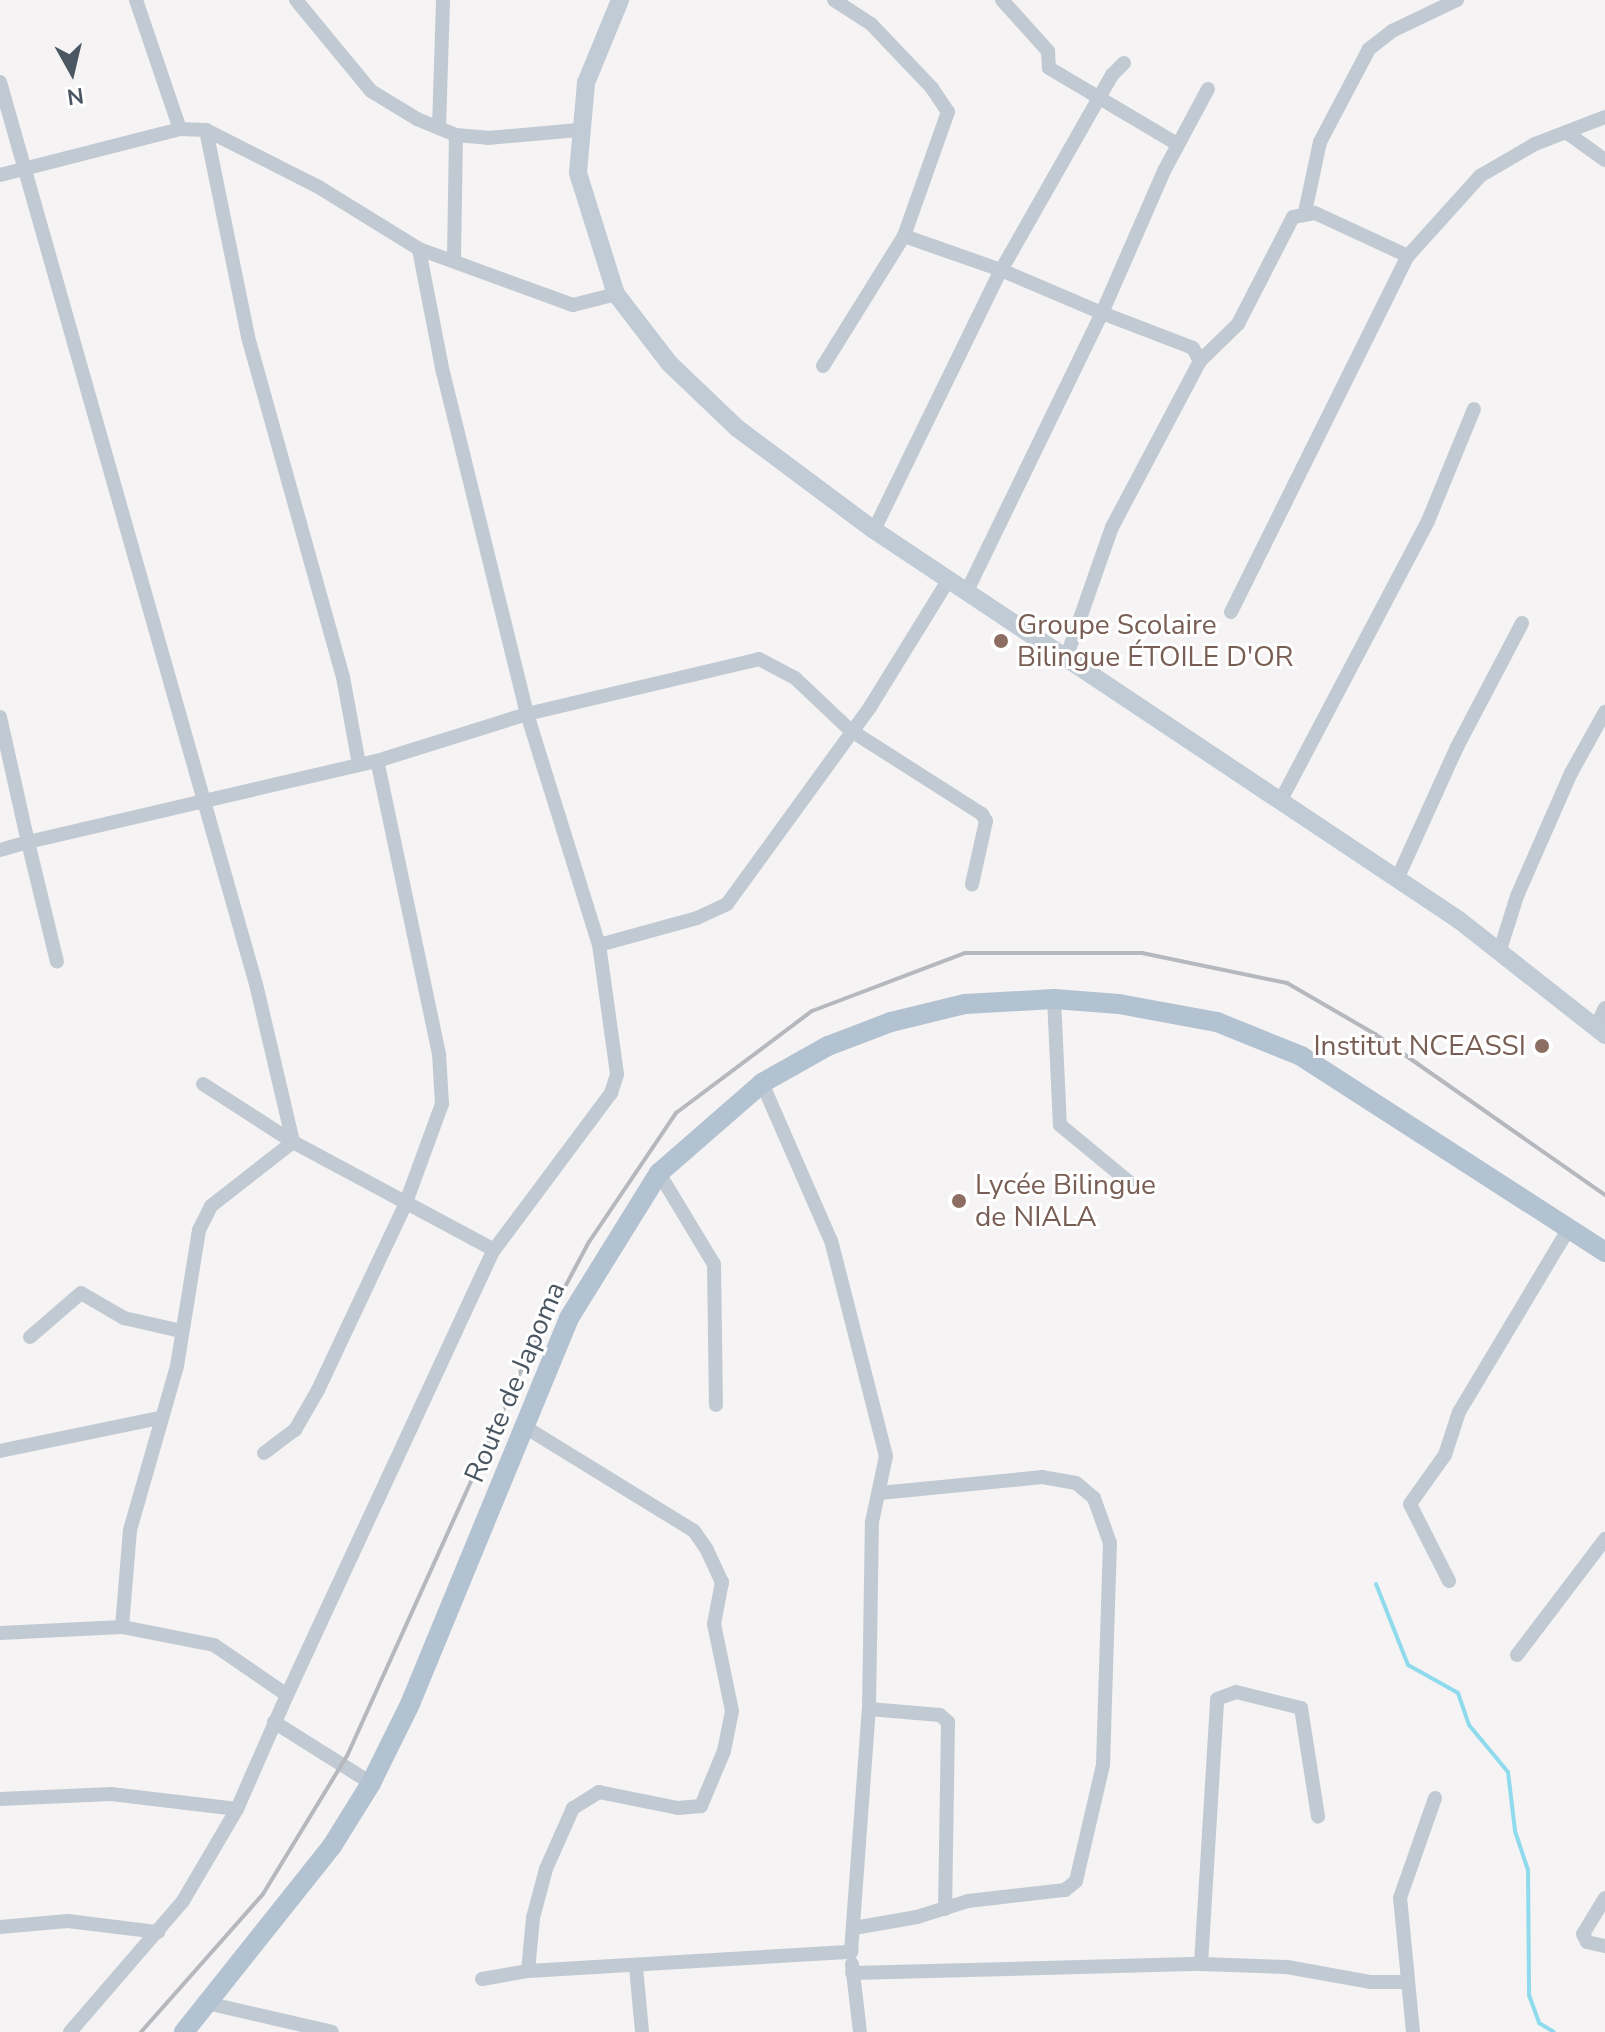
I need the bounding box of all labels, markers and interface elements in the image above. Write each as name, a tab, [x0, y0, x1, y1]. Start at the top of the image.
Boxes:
north arrow	[32, 32, 112, 112]
text: N	[65, 80, 86, 112]
place label: Groupe Scolaire Bilingue ÉTOILE D'OR	[1017, 608, 1293, 674]
marker: Groupe Scolaire Bilingue ÉTOILE D'OR	[992, 632, 1010, 650]
place label: Institut NCEASSI	[1313, 1029, 1526, 1063]
marker: Institut NCEASSI	[1533, 1037, 1551, 1055]
place label: Lycée Bilingue de NIALA	[975, 1168, 1156, 1234]
marker: Lycée Bilingue de NIALA	[950, 1192, 968, 1210]
street label: Route de Japoma	[458, 1277, 572, 1487]

